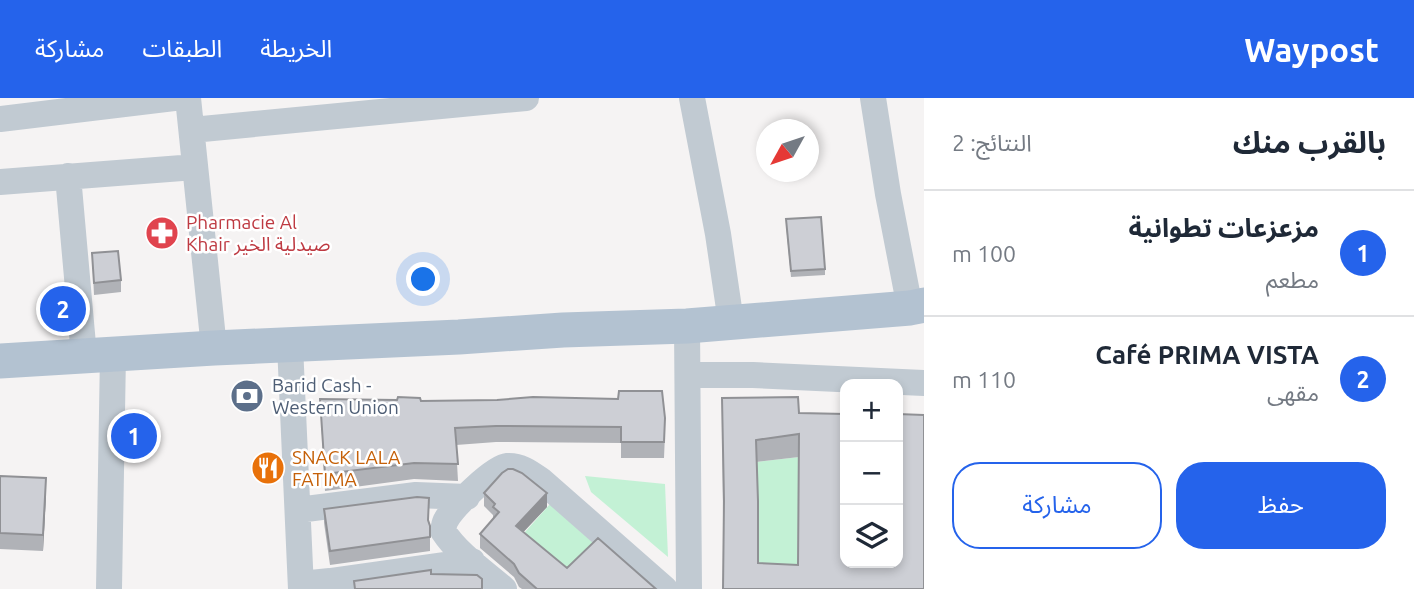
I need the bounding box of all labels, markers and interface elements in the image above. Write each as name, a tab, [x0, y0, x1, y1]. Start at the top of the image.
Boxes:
text: Waypost	[1244, 31, 1379, 68]
text: مشاركة	[35, 35, 104, 62]
text: الطبقات	[142, 35, 222, 62]
text: الخريطة	[260, 35, 332, 62]
north arrow	[756, 119, 819, 182]
text: بالقرب منك	[1233, 125, 1386, 159]
text: النتائج: 2	[952, 130, 1032, 155]
place label: Pharmacie Al Khair صيدلية الخير	[186, 211, 331, 256]
text: مزعزعات تطوانية	[1129, 213, 1319, 242]
pharmacy icon: Pharmacie Al Khair صيدلية الخير	[143, 214, 181, 252]
text: 100 m	[952, 241, 1016, 266]
text: 1	[1357, 241, 1370, 266]
your location	[406, 262, 440, 296]
text: مطعم	[1266, 267, 1319, 292]
pin: 2	[40, 283, 86, 335]
text: Café PRIMA VISTA	[1095, 340, 1319, 369]
text: 110 m	[952, 367, 1016, 392]
text: 2	[1357, 367, 1370, 392]
place label: Barid Cash - Western Union	[272, 374, 399, 418]
bank icon: Barid Cash - Western Union	[228, 377, 266, 415]
map controls	[840, 379, 903, 568]
button: +	[840, 379, 903, 442]
text: مقهى	[1267, 380, 1319, 405]
pin: 1	[111, 410, 157, 462]
button: −	[840, 442, 903, 505]
place label: SNACK LALA FATIMA	[292, 446, 401, 490]
restaurant icon: SNACK LALA FATIMA	[249, 449, 287, 487]
button: مشاركة	[952, 462, 1162, 549]
button: حفظ	[1176, 462, 1386, 549]
button: layers	[840, 505, 903, 568]

